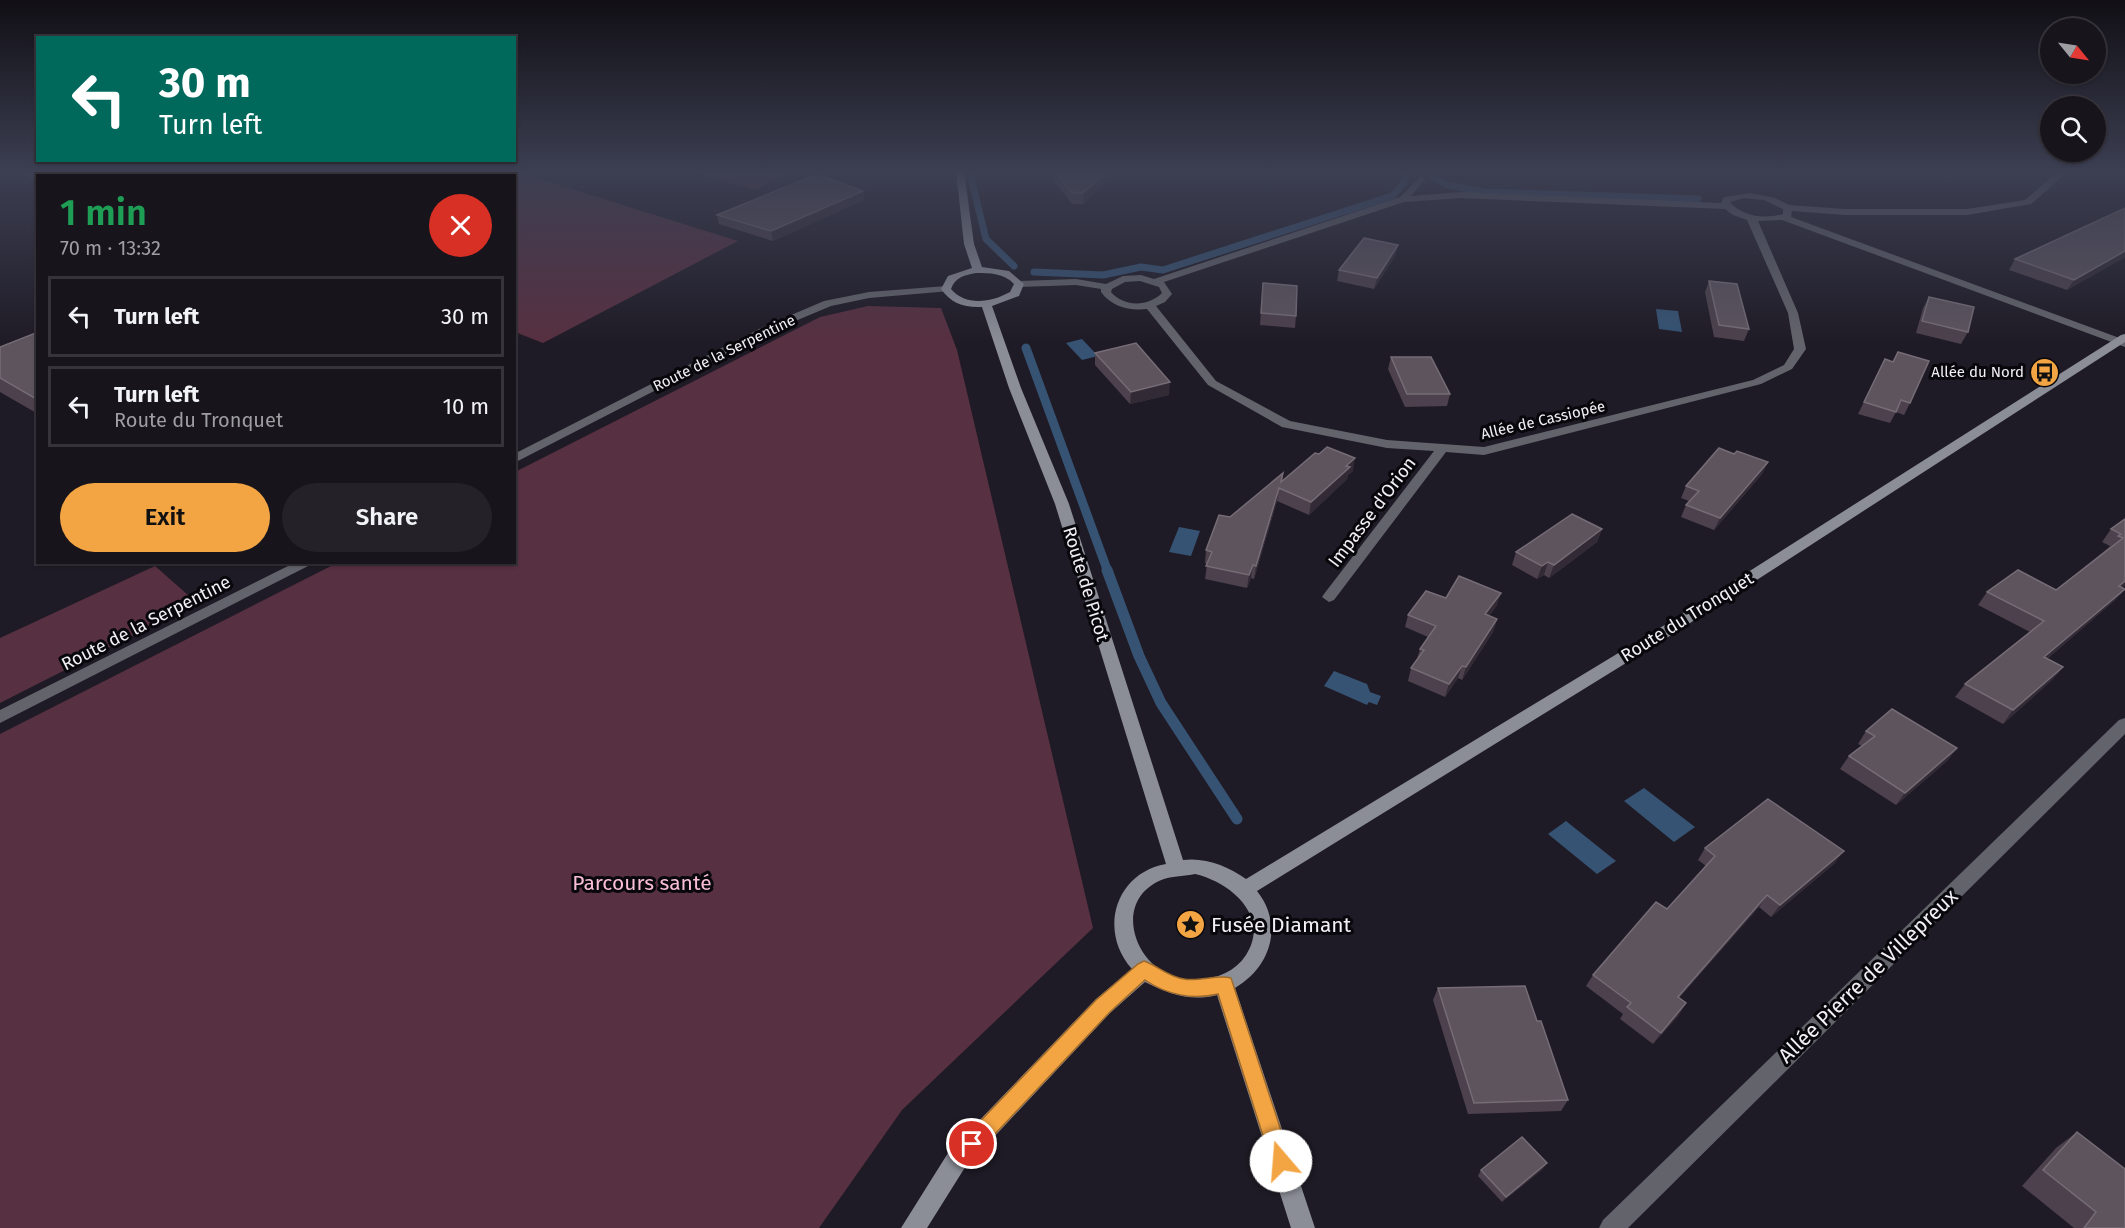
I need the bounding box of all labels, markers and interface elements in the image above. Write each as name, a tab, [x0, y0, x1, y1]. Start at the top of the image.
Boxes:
north arrow	[2040, 18, 2106, 84]
map controls	[2040, 18, 2106, 162]
text: 30 m	[159, 58, 251, 108]
icon: left	[60, 60, 138, 138]
button: search	[2040, 96, 2106, 162]
text: Turn left	[159, 109, 262, 141]
text: 1 min	[60, 191, 147, 235]
button: close	[429, 194, 492, 257]
text: 70 m · 13:32	[60, 236, 161, 260]
icon: left	[63, 300, 96, 333]
text: Turn left	[114, 303, 199, 330]
text: 30 m	[441, 303, 489, 330]
street label: Route de la Serpentine	[650, 311, 798, 395]
bus stop icon: Allée du Nord	[2029, 356, 2061, 388]
place label: Allée du Nord	[1931, 363, 2024, 381]
text: Turn left	[114, 381, 199, 408]
icon: left	[63, 390, 96, 423]
text: 10 m	[443, 393, 489, 420]
street label: Allée de Cassiopée	[1479, 397, 1607, 443]
text: Route du Tronquet	[114, 408, 283, 432]
street label: Impasse d'Orion	[1323, 453, 1421, 571]
button: Exit	[60, 483, 270, 552]
button: Share	[282, 483, 492, 552]
street label: Route de Picot	[1058, 524, 1114, 644]
street label: Route du Tronquet	[1617, 567, 1758, 667]
street label: Route de la Serpentine	[58, 571, 234, 675]
park label: Parcours santé	[572, 870, 712, 896]
street label: Allée Pierre de Villepreux	[1773, 883, 1964, 1069]
place icon: Fusée Diamant	[1174, 909, 1206, 941]
place label: Fusée Diamant	[1211, 912, 1352, 938]
pin	[946, 1118, 997, 1169]
icon: arrive	[955, 1127, 988, 1160]
position arrow	[1249, 1129, 1313, 1193]

